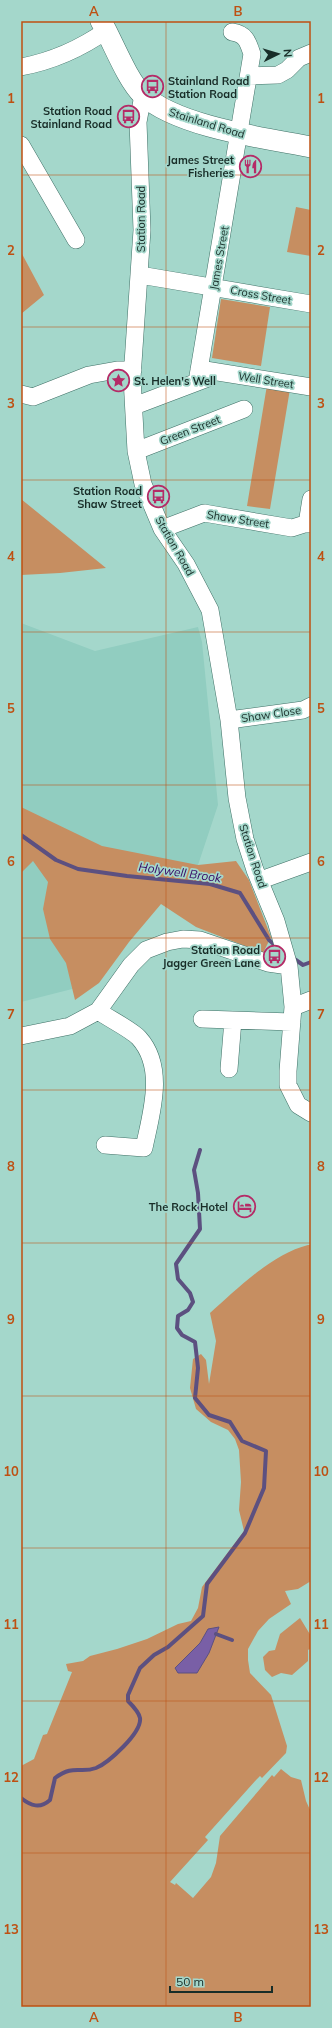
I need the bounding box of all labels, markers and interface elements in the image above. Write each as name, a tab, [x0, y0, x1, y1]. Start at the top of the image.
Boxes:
text: A	[89, 3, 99, 19]
text: B	[234, 3, 243, 19]
north arrow	[258, 34, 298, 74]
text: N	[281, 48, 295, 58]
bus stop icon: Stainland Road Station Road	[139, 74, 165, 100]
place label: Stainland Road Station Road	[168, 74, 250, 101]
text: 1	[7, 90, 15, 106]
text: 1	[317, 90, 325, 106]
place label: Station Road Stainland Road	[31, 104, 112, 131]
bus stop icon: Station Road Stainland Road	[115, 104, 141, 130]
street label: Stainland Road	[167, 105, 247, 141]
place label: James Street Fisheries	[167, 153, 234, 180]
restaurant icon: James Street Fisheries	[237, 153, 263, 179]
street label: Station Road	[134, 186, 148, 252]
street label: James Street	[206, 225, 232, 291]
text: 2	[7, 242, 15, 258]
text: 2	[317, 242, 325, 258]
street label: Cross Street	[229, 283, 293, 307]
place icon: St. Helen's Well	[105, 368, 131, 394]
street label: Well Street	[237, 369, 295, 391]
place label: St. Helen's Well	[134, 374, 216, 388]
text: 3	[7, 395, 15, 411]
text: 3	[317, 395, 325, 411]
street label: Green Street	[158, 412, 222, 448]
place label: Station Road Shaw Street	[73, 484, 142, 511]
bus stop icon: Station Road Shaw Street	[145, 484, 171, 510]
street label: Shaw Street	[206, 507, 270, 531]
street label: Station Road	[152, 514, 198, 578]
text: 4	[7, 548, 15, 564]
text: 4	[317, 548, 325, 564]
text: 5	[7, 700, 15, 716]
text: 5	[317, 700, 325, 716]
street label: Shaw Close	[240, 703, 302, 725]
street label: Station Road	[236, 822, 270, 890]
text: 6	[7, 853, 15, 869]
text: 6	[317, 853, 325, 869]
water label: Holywell Brook	[138, 859, 223, 885]
place label: Station Road Jagger Green Lane	[162, 943, 260, 970]
bus stop icon: Station Road Jagger Green Lane	[262, 943, 288, 969]
text: 7	[7, 1006, 15, 1022]
text: 7	[317, 1006, 325, 1022]
text: 8	[7, 1158, 15, 1174]
text: 8	[317, 1158, 325, 1174]
hotel icon: The Rock Hotel	[231, 1194, 257, 1220]
place label: The Rock Hotel	[149, 1200, 228, 1214]
text: 9	[7, 1311, 15, 1327]
text: 9	[317, 1311, 325, 1327]
text: 10	[3, 1463, 19, 1479]
text: 10	[313, 1463, 329, 1479]
text: 11	[3, 1616, 19, 1632]
text: 11	[313, 1616, 329, 1632]
text: 12	[3, 1769, 19, 1785]
text: 12	[313, 1769, 329, 1785]
text: 13	[3, 1921, 19, 1937]
text: 13	[313, 1921, 329, 1937]
scale bar	[170, 1968, 272, 1994]
text: 50 m	[176, 1974, 204, 1989]
text: A	[89, 2009, 99, 2025]
text: B	[234, 2009, 243, 2025]

